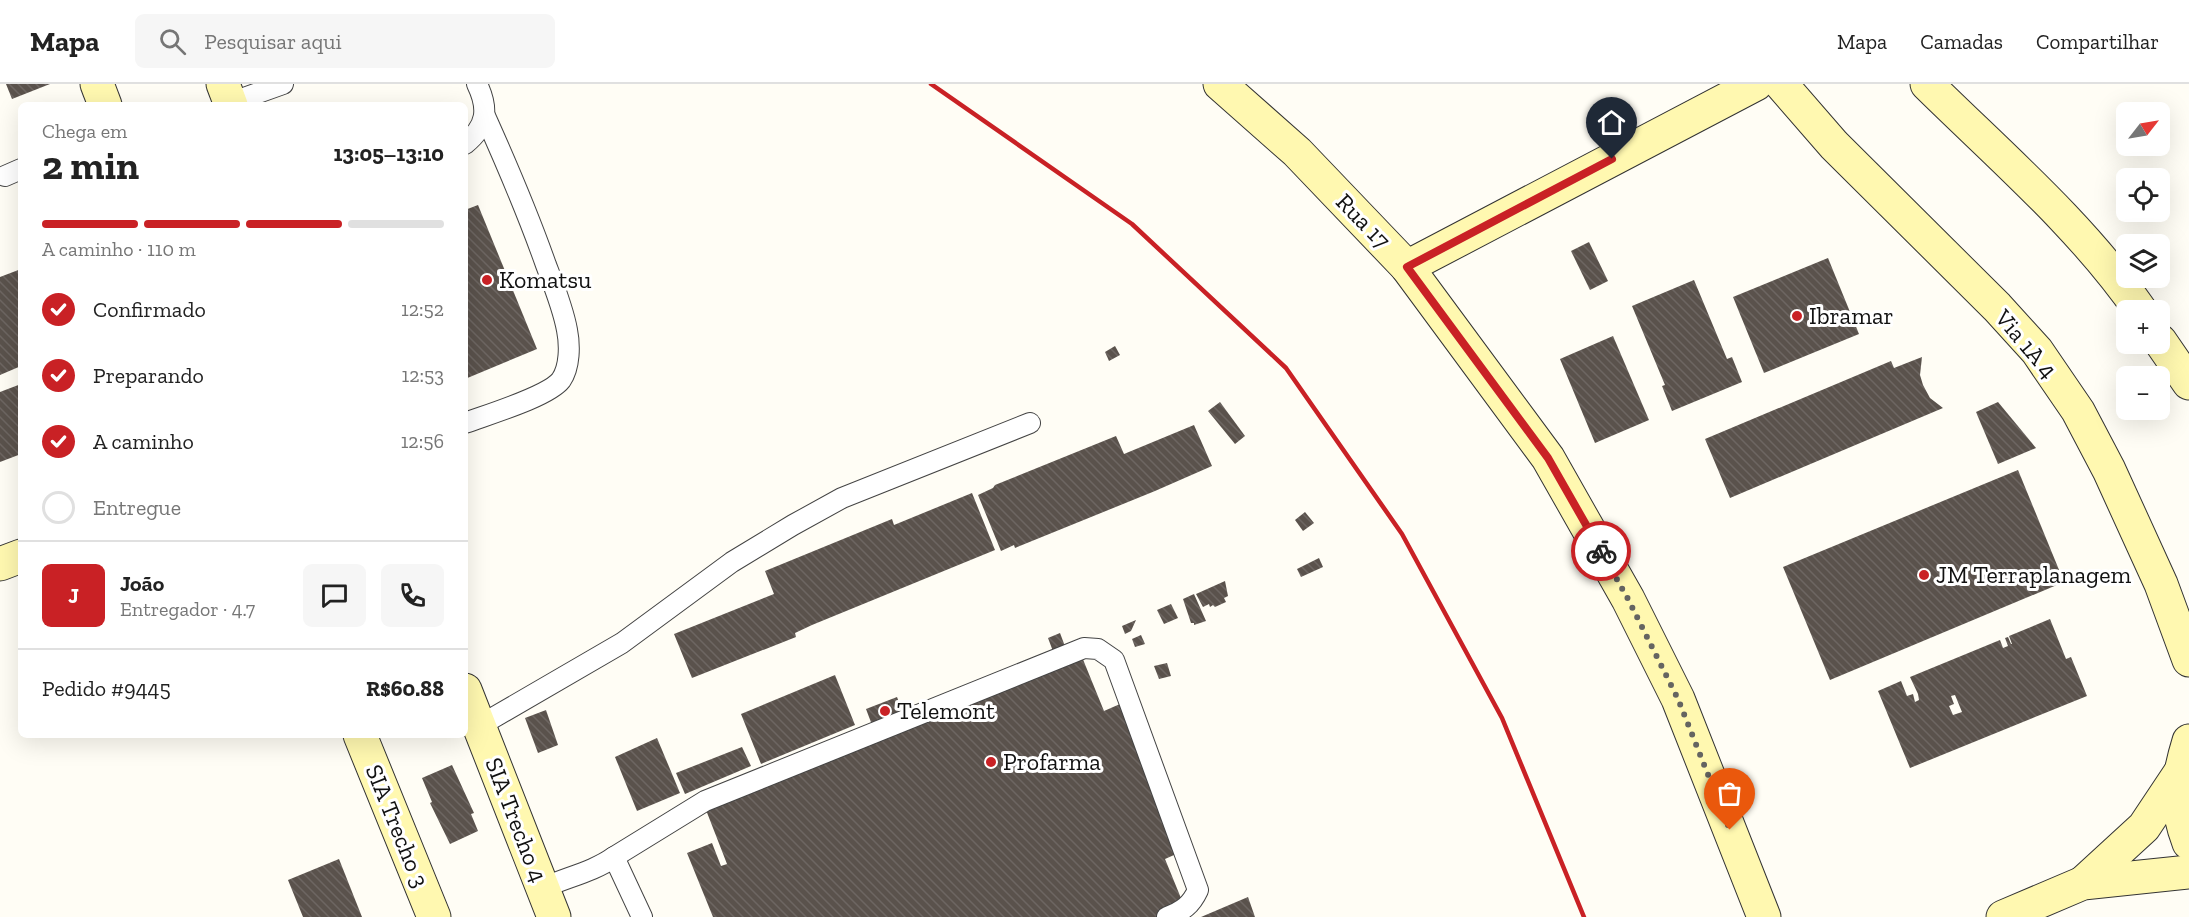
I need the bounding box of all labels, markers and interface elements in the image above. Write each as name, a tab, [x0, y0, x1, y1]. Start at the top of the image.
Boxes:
search box	[135, 14, 555, 68]
text: Mapa	[30, 25, 99, 58]
icon: search	[156, 25, 189, 58]
text: Pesquisar aqui	[204, 28, 342, 55]
text: Mapa	[1837, 29, 1887, 54]
text: Camadas	[1920, 29, 2003, 54]
text: Compartilhar	[2036, 29, 2159, 54]
pin	[1586, 97, 1637, 159]
north arrow	[2116, 102, 2170, 156]
map controls	[2116, 102, 2170, 420]
icon: home	[1595, 106, 1628, 139]
text: Chega em	[42, 119, 127, 143]
text: 13:05–13:10	[333, 140, 444, 167]
text: 2 min	[42, 142, 139, 189]
button: locate	[2116, 168, 2170, 222]
street label: Rua 17	[1330, 187, 1397, 254]
button: layers	[2116, 234, 2170, 288]
text: A caminho · 110 m	[42, 237, 196, 261]
place label: Komatsu	[499, 265, 592, 294]
marker: Komatsu	[480, 273, 494, 287]
icon: check	[42, 293, 75, 326]
text: Confirmado	[93, 296, 206, 323]
text: 12:52	[401, 297, 444, 321]
button: +	[2116, 300, 2170, 354]
place label: Ibramar	[1809, 301, 1894, 330]
street label: Via 1A 4	[1989, 302, 2064, 384]
marker: Ibramar	[1790, 309, 1804, 323]
icon: check	[42, 359, 75, 392]
text: Preparando	[93, 362, 204, 389]
text: 12:53	[402, 363, 444, 387]
button: −	[2116, 366, 2170, 420]
icon: check	[42, 425, 75, 458]
text: A caminho	[93, 428, 194, 455]
text: 12:56	[401, 429, 444, 453]
text: Entregue	[93, 494, 181, 521]
courier	[1571, 521, 1631, 581]
icon: bike	[1585, 535, 1618, 568]
place label: JM Terraplanagem	[1936, 560, 2131, 589]
button: chat	[303, 564, 366, 627]
button: phone	[381, 564, 444, 627]
marker: JM Terraplanagem	[1917, 568, 1931, 582]
text: João	[120, 570, 164, 597]
text: J	[68, 582, 79, 609]
text: Entregador · 4.7	[120, 597, 255, 621]
text: Pedido #9445	[42, 675, 171, 702]
text: R$60.88	[366, 675, 444, 702]
place label: Telemont	[897, 696, 995, 725]
marker: Telemont	[878, 704, 892, 718]
place label: Profarma	[1003, 747, 1101, 776]
street label: SIA Trecho 4	[479, 753, 554, 886]
marker: Profarma	[984, 755, 998, 769]
street label: SIA Trecho 3	[360, 760, 435, 892]
pin	[1704, 768, 1755, 830]
icon: bag	[1713, 777, 1746, 810]

